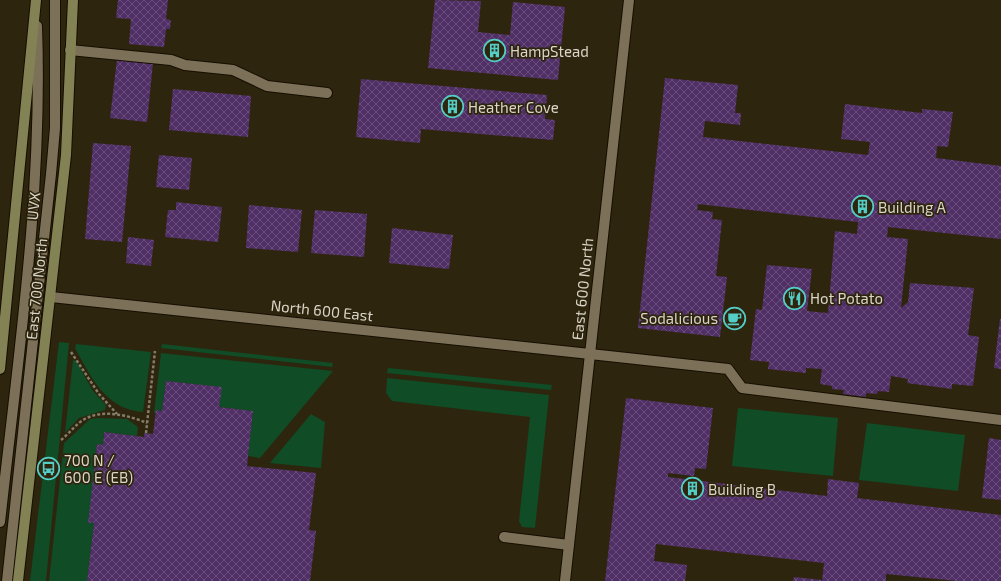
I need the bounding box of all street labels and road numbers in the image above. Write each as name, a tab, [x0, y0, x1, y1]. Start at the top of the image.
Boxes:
street label: UVX	[23, 191, 43, 221]
street label: East 700 North	[22, 237, 50, 341]
street label: East 600 North	[568, 237, 596, 341]
street label: North 600 East	[270, 296, 374, 324]

